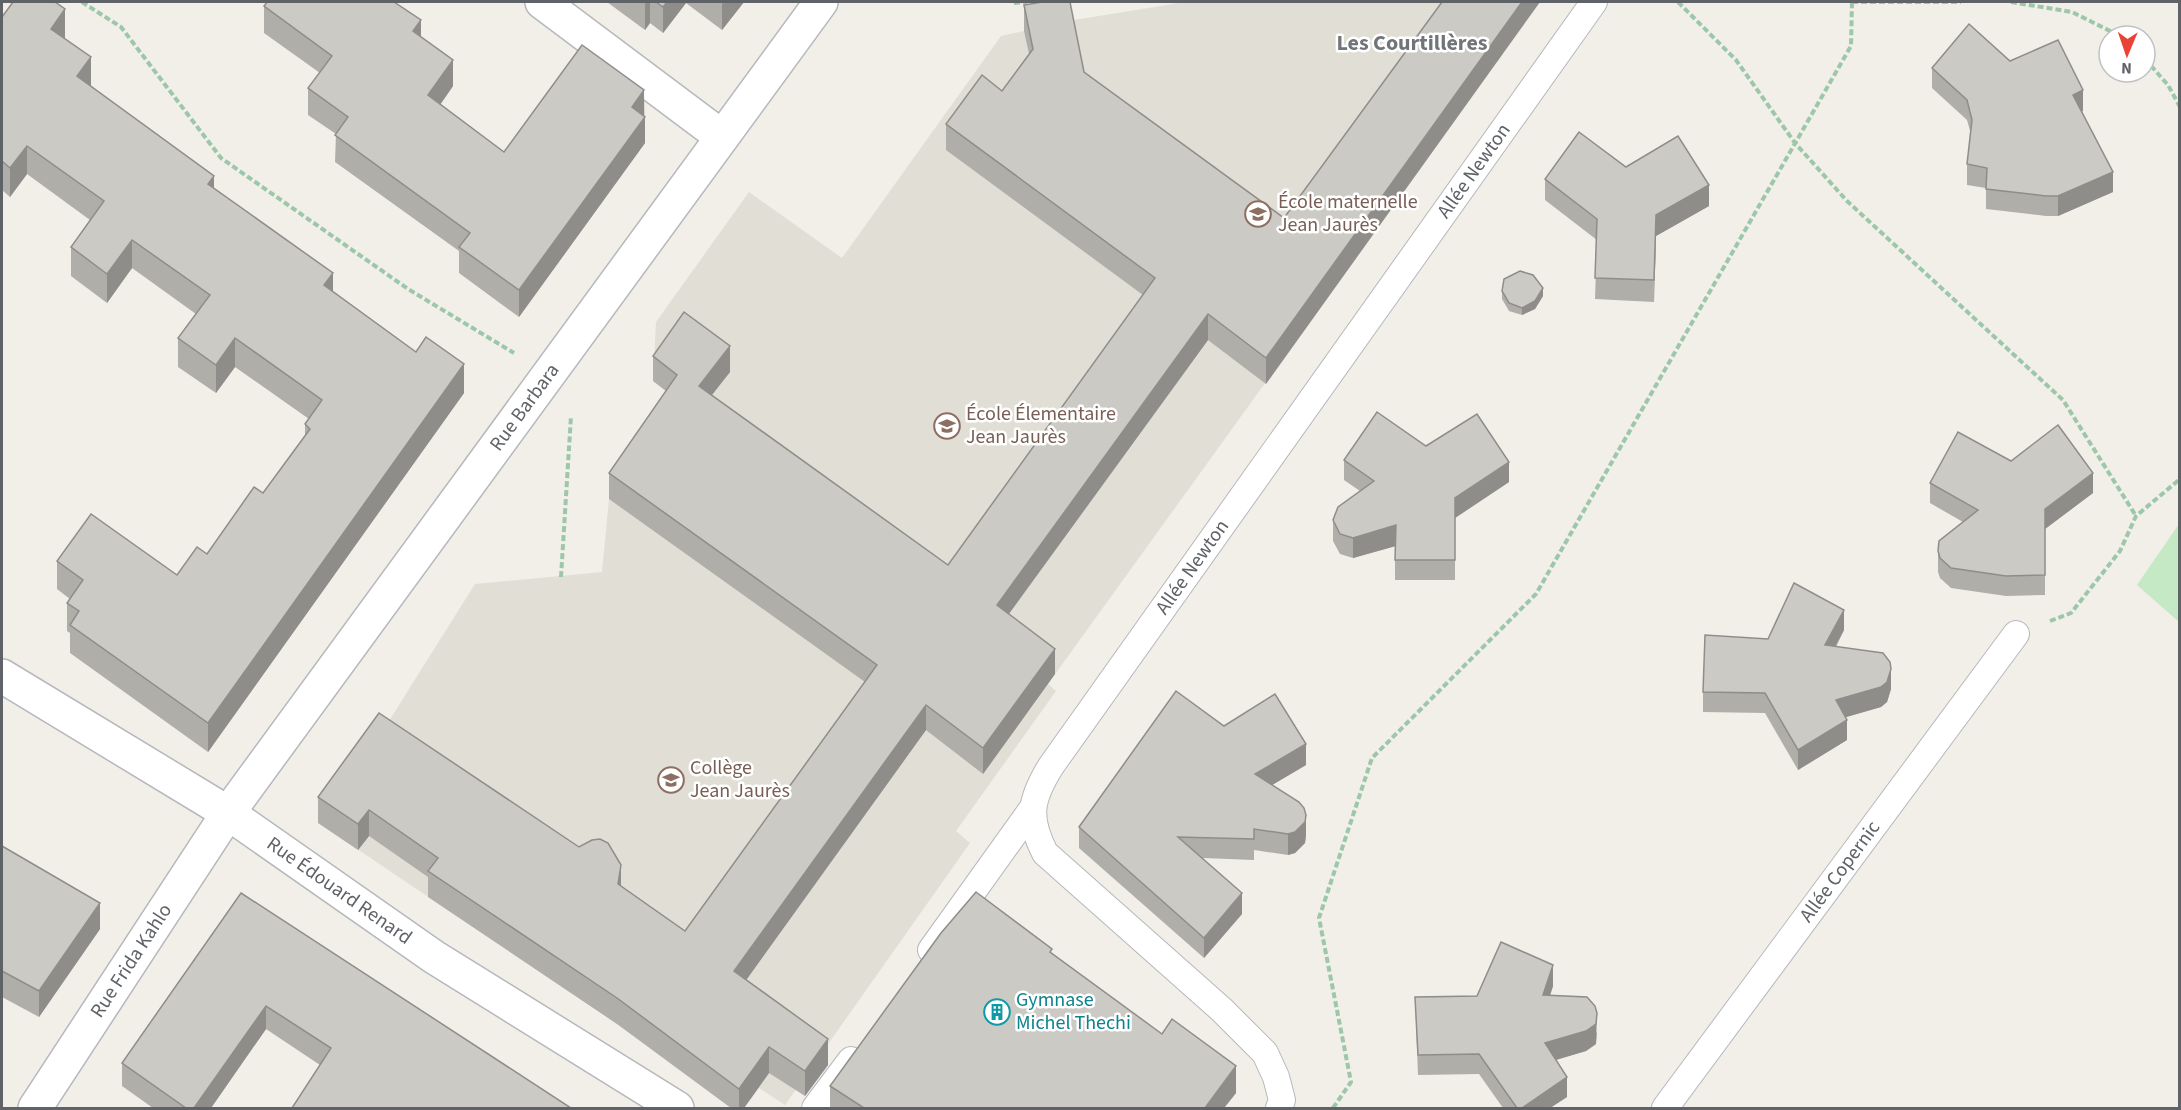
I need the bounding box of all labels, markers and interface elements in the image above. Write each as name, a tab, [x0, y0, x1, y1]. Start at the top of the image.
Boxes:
north arrow	[2097, 24, 2157, 84]
district label: Les Courtillères	[1336, 27, 1488, 59]
text: N	[2121, 57, 2132, 79]
street label: Allée Newton	[1430, 118, 1517, 224]
place label: École maternelle Jean Jaurès	[1278, 188, 1418, 239]
school or university icon: École maternelle Jean Jaurès	[1243, 199, 1273, 229]
street label: Rue Barbara	[483, 358, 566, 457]
place label: École Élementaire Jean Jaurès	[966, 400, 1116, 451]
school or university icon: École Élementaire Jean Jaurès	[932, 411, 962, 441]
street label: Allée Newton	[1149, 514, 1236, 620]
place label: Collège Jean Jaurès	[690, 754, 790, 805]
school or university icon: Collège Jean Jaurès	[656, 765, 686, 795]
street label: Allée Copernic	[1793, 815, 1887, 928]
street label: Rue Édouard Renard	[261, 830, 417, 951]
street label: Rue Frida Kahlo	[84, 898, 179, 1023]
place label: Gymnase Michel Thechi	[1016, 986, 1131, 1037]
building icon: Gymnase Michel Thechi	[982, 997, 1012, 1027]

